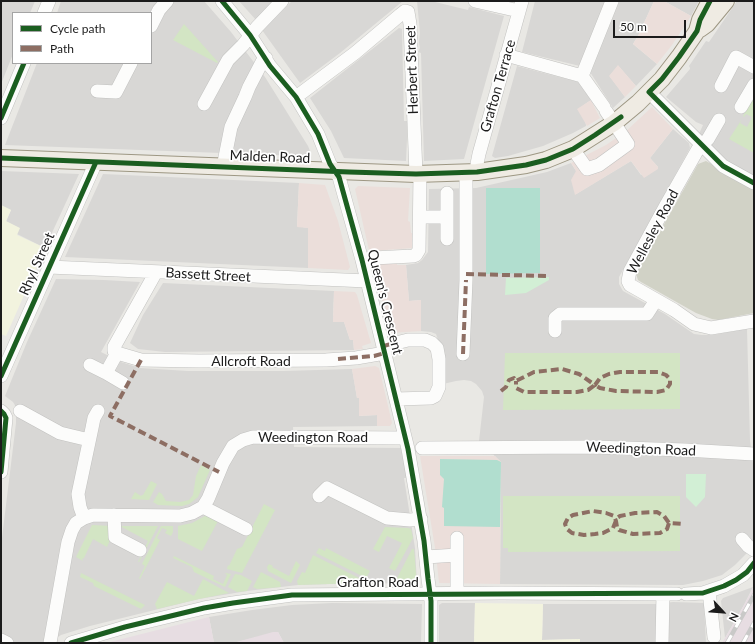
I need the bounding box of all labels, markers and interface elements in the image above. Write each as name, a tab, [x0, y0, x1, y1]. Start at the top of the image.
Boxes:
legend	[12, 12, 152, 64]
scale bar	[615, 12, 688, 38]
text: 50 m	[620, 19, 647, 34]
text: Cycle path	[50, 21, 105, 36]
street label: Herbert Street	[402, 25, 422, 115]
street label: Grafton Terrace	[477, 38, 519, 134]
text: Path	[50, 41, 74, 56]
street label: Malden Road	[229, 147, 311, 167]
street label: Wellesley Road	[624, 187, 682, 277]
street label: Rhyl Street	[16, 230, 58, 298]
street label: Queen's Crescent	[364, 248, 406, 356]
street label: Bassett Street	[165, 264, 251, 286]
street label: Allcroft Road	[211, 353, 291, 369]
street label: Weedington Road	[258, 429, 368, 445]
street label: Weedington Road	[586, 439, 696, 459]
street label: Grafton Road	[337, 574, 419, 590]
north arrow	[703, 592, 743, 632]
text: N	[727, 611, 742, 624]

